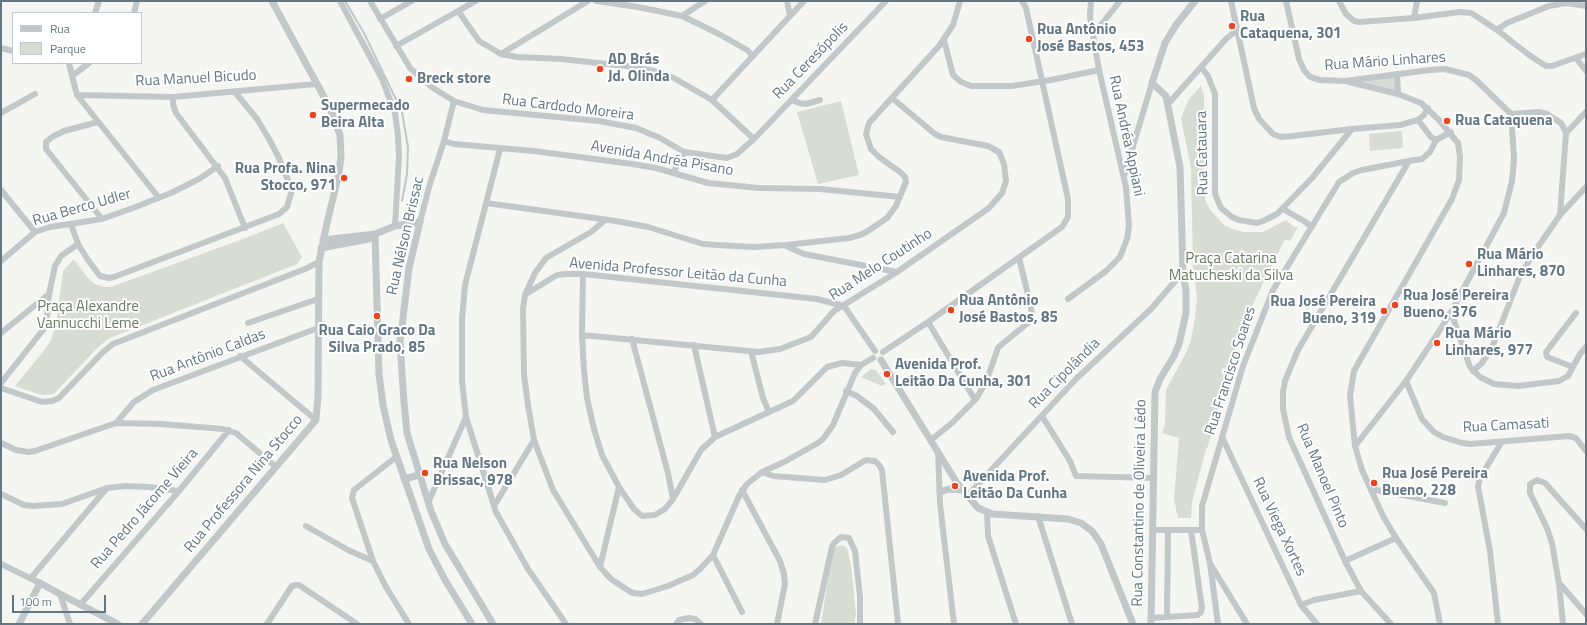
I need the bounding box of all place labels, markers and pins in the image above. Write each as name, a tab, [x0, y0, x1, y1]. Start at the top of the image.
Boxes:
place label: Rua Cataquena, 301	[1240, 8, 1341, 43]
place label: Rua Antônio José Bastos, 453	[1037, 21, 1144, 56]
marker: Rua Cataquena, 301	[1227, 21, 1237, 31]
marker: Rua Antônio José Bastos, 453	[1024, 34, 1034, 44]
place label: AD Brás Jd. Olinda	[608, 51, 670, 86]
marker: AD Brás Jd. Olinda	[595, 64, 605, 74]
place label: Breck store	[417, 70, 491, 88]
marker: Breck store	[404, 74, 414, 84]
place label: Supermecado Beira Alta	[321, 97, 410, 132]
marker: Supermecado Beira Alta	[308, 110, 318, 120]
place label: Rua Cataquena	[1455, 112, 1553, 130]
marker: Rua Cataquena	[1442, 116, 1452, 126]
place label: Rua Profa. Nina Stocco, 971	[235, 160, 336, 195]
marker: Rua Profa. Nina Stocco, 971	[339, 173, 349, 183]
place label: Rua Mário Linhares, 870	[1477, 246, 1565, 281]
marker: Rua Mário Linhares, 870	[1464, 259, 1474, 269]
place label: Rua José Pereira Bueno, 376	[1403, 287, 1509, 322]
place label: Rua Antônio José Bastos, 85	[959, 292, 1058, 327]
place label: Rua José Pereira Bueno, 319	[1270, 293, 1376, 328]
marker: Rua José Pereira Bueno, 376	[1390, 300, 1400, 310]
marker: Rua Antônio José Bastos, 85	[946, 305, 956, 315]
marker: Rua José Pereira Bueno, 319	[1379, 306, 1389, 316]
marker: Rua Caio Graco Da Silva Prado, 85	[372, 311, 382, 321]
place label: Rua Caio Graco Da Silva Prado, 85	[318, 322, 436, 357]
place label: Rua Mário Linhares, 977	[1445, 325, 1533, 360]
marker: Rua Mário Linhares, 977	[1432, 338, 1442, 348]
place label: Avenida Prof. Leitão Da Cunha, 301	[895, 356, 1032, 391]
marker: Avenida Prof. Leitão Da Cunha, 301	[882, 369, 892, 379]
place label: Rua Nelson Brissac, 978	[433, 455, 513, 490]
place label: Rua José Pereira Bueno, 228	[1382, 465, 1488, 500]
marker: Rua Nelson Brissac, 978	[420, 468, 430, 478]
place label: Avenida Prof. Leitão Da Cunha	[963, 468, 1067, 503]
marker: Rua José Pereira Bueno, 228	[1369, 478, 1379, 488]
marker: Avenida Prof. Leitão Da Cunha	[950, 481, 960, 491]

